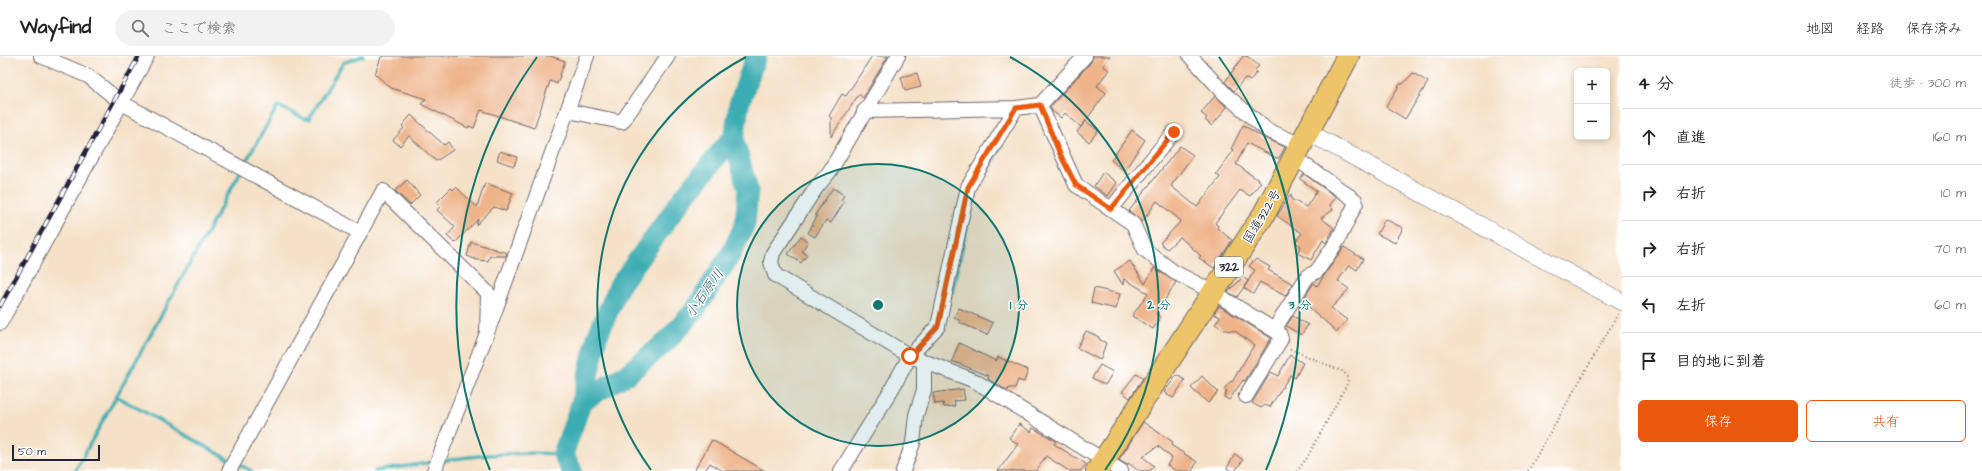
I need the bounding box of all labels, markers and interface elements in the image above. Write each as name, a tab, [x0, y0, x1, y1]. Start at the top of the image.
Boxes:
search box	[115, 10, 395, 46]
text: Wayfind	[20, 14, 91, 41]
icon: search	[129, 17, 151, 39]
text: ここで検索	[161, 18, 236, 39]
text: 地図	[1806, 19, 1834, 39]
text: 経路	[1856, 19, 1884, 39]
text: 保存済み	[1906, 19, 1962, 39]
map controls	[1574, 68, 1610, 140]
button: +	[1574, 68, 1610, 104]
text: 4 分	[1638, 72, 1673, 96]
text: 徒歩 · 300 m	[1889, 74, 1966, 92]
button: −	[1574, 104, 1610, 140]
route end	[1165, 123, 1183, 141]
icon: ahead	[1638, 126, 1660, 148]
text: 直進	[1676, 127, 1706, 148]
text: 160 m	[1933, 128, 1966, 146]
icon: right	[1638, 182, 1660, 204]
text: 右折	[1676, 183, 1706, 204]
text: 10 m	[1941, 184, 1966, 202]
street label: 国道322号	[1239, 186, 1285, 247]
icon: right	[1638, 238, 1660, 260]
text: 右折	[1676, 239, 1706, 260]
text: 70 m	[1934, 240, 1966, 258]
road number: 322	[1215, 257, 1243, 277]
water label: 小石原川	[681, 265, 729, 322]
icon: left	[1638, 294, 1660, 316]
text: 左折	[1676, 295, 1706, 316]
text: 60 m	[1934, 296, 1966, 314]
text: 1 分	[1010, 297, 1028, 314]
text: 2 分	[1146, 297, 1171, 314]
text: 3 分	[1288, 297, 1311, 314]
centre of rings	[871, 298, 885, 312]
route start	[901, 347, 919, 365]
icon: arrive	[1638, 350, 1660, 372]
text: 目的地に到着	[1676, 351, 1766, 372]
button: 保存	[1638, 400, 1798, 442]
button: 共有	[1806, 400, 1966, 442]
scale bar	[12, 443, 100, 462]
text: 50 m	[18, 444, 46, 459]

